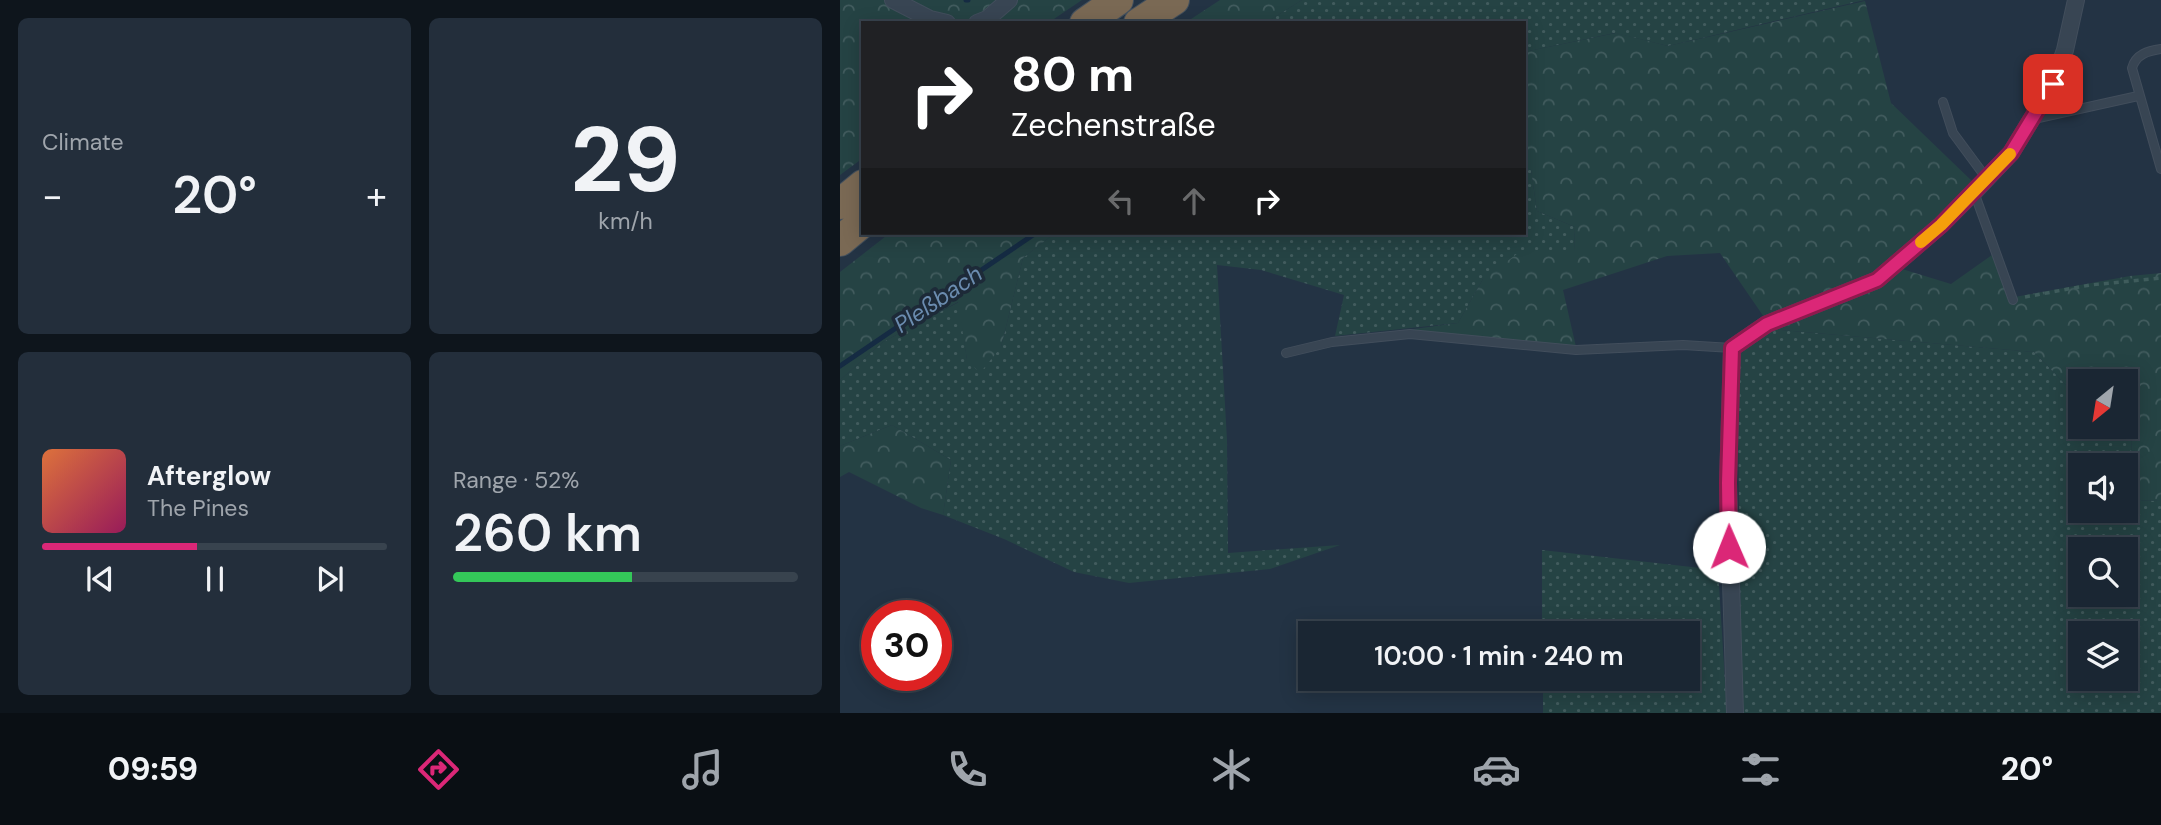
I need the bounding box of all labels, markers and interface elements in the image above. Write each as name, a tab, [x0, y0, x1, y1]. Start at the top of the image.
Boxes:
text: 80 m	[1011, 42, 1134, 106]
icon: right	[896, 49, 987, 140]
pin	[2023, 54, 2083, 114]
icon: arrive	[2034, 65, 2072, 103]
text: 29	[571, 101, 680, 219]
text: Zechenstraße	[1011, 104, 1216, 146]
text: Climate	[42, 127, 124, 157]
text: 20°	[172, 161, 257, 229]
text: −	[42, 171, 63, 221]
text: +	[366, 171, 387, 221]
icon: left	[1102, 182, 1140, 220]
icon: ahead	[1175, 182, 1213, 220]
icon: right	[1248, 182, 1286, 220]
text: km/h	[598, 206, 653, 236]
water label: Pleßbach	[888, 259, 988, 339]
north arrow	[2068, 369, 2138, 439]
map controls	[2068, 369, 2138, 691]
button: sound	[2068, 453, 2138, 523]
text: Afterglow	[147, 459, 271, 493]
text: Range · 52%	[453, 465, 579, 495]
text: The Pines	[147, 493, 249, 523]
text: 260 km	[453, 499, 642, 567]
position arrow	[1692, 510, 1766, 584]
button: search	[2068, 537, 2138, 607]
icon: previous	[81, 560, 119, 598]
icon: pause	[196, 560, 234, 598]
icon: next	[311, 560, 349, 598]
speed limit sign: 30	[861, 600, 952, 691]
button: layers	[2068, 621, 2138, 691]
text: 10:00 · 1 min · 240 m	[1374, 639, 1624, 673]
icon: directions	[414, 745, 463, 794]
icon: music	[678, 745, 727, 794]
icon: phone	[943, 745, 992, 794]
icon: climate	[1207, 745, 1256, 794]
icon: car	[1472, 745, 1521, 794]
icon: filters	[1736, 745, 1785, 794]
text: 09:59	[108, 748, 198, 790]
text: 20°	[2001, 748, 2053, 790]

